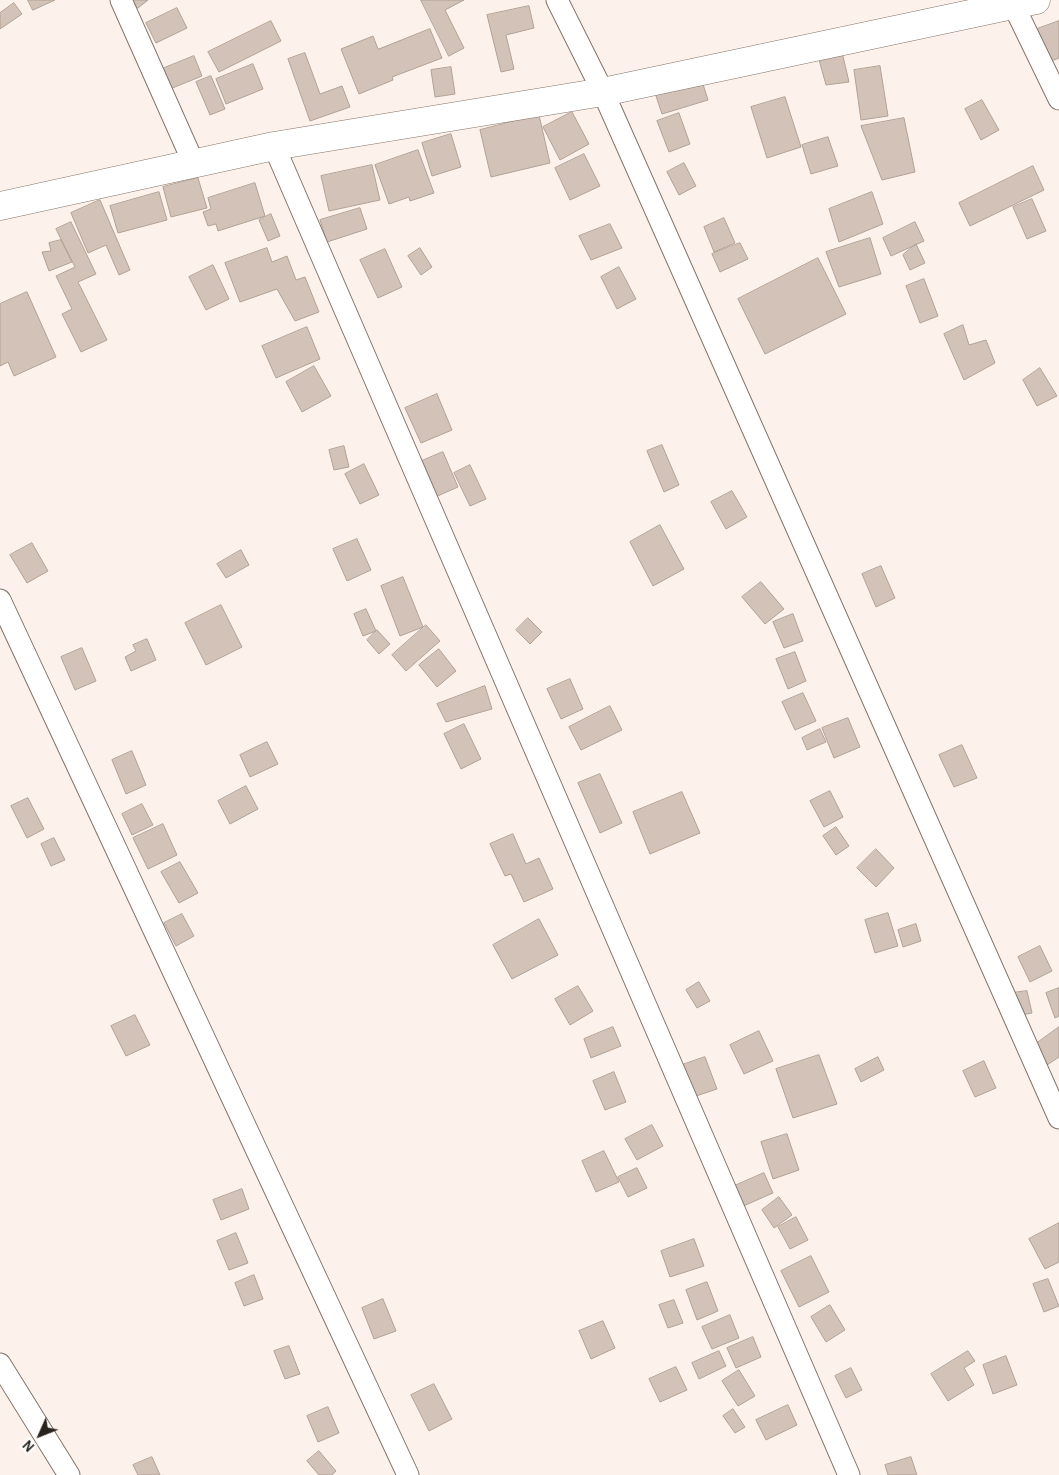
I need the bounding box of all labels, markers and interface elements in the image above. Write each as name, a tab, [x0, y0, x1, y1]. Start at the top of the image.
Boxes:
north arrow	[15, 1410, 65, 1460]
text: N	[21, 1437, 38, 1454]

